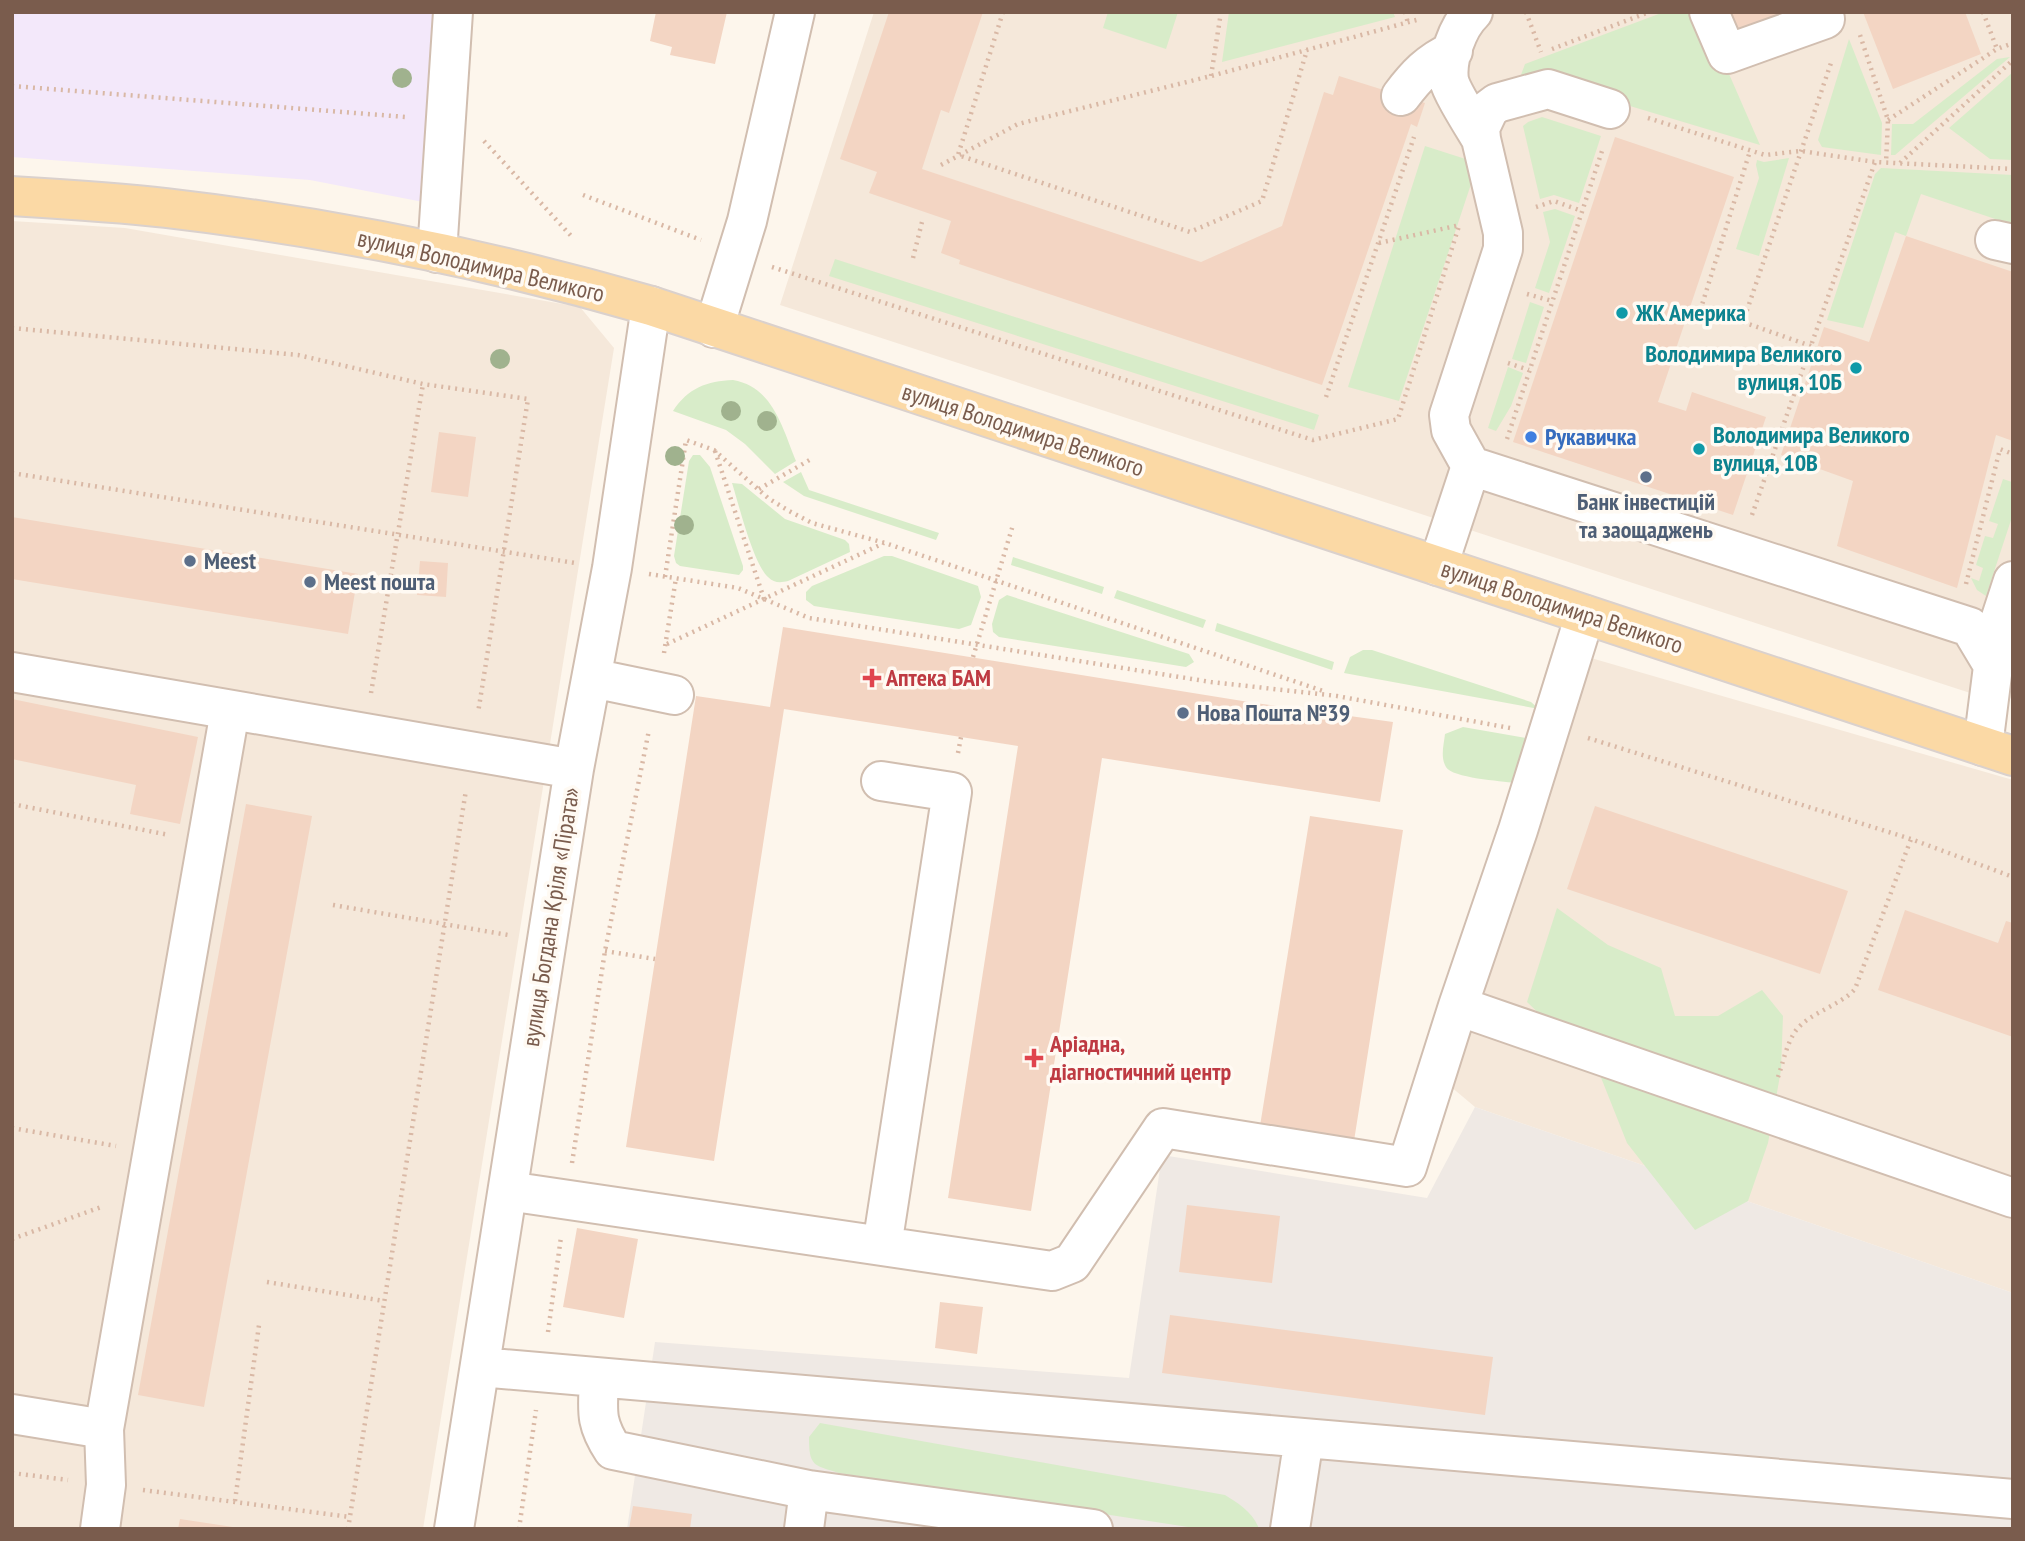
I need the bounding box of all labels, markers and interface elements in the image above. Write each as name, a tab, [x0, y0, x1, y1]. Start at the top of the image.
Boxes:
street label: вулиця Володимира Великого	[355, 222, 608, 309]
place label: ЖК Америка	[1635, 297, 1746, 328]
marker: ЖК Америка	[1614, 305, 1630, 321]
place label: Володимира Великого вулиця, 10Б	[1645, 338, 1842, 397]
marker: Володимира Великого вулиця, 10Б	[1848, 360, 1864, 376]
street label: вулиця Володимира Великого	[898, 376, 1148, 483]
place label: Володимира Великого вулиця, 10В	[1713, 419, 1910, 478]
place label: Рукавичка	[1545, 421, 1636, 452]
marker: Рукавичка	[1523, 429, 1539, 445]
marker: Володимира Великого вулиця, 10В	[1691, 441, 1707, 457]
marker: Банк інвестицій та заощаджень	[1638, 469, 1654, 485]
place label: Банк інвестицій та заощаджень	[1577, 486, 1715, 545]
place label: Meest	[204, 545, 256, 576]
marker: Meest	[182, 553, 198, 569]
street label: вулиця Володимира Великого	[1437, 553, 1687, 660]
place label: Meest пошта	[324, 566, 435, 597]
marker: Meest пошта	[302, 574, 318, 590]
place label: Аптека БАМ	[885, 662, 991, 693]
marker: Аптека БАМ	[864, 670, 880, 686]
place label: Нова Пошта №39	[1197, 697, 1350, 728]
marker: Нова Пошта №39	[1175, 705, 1191, 721]
street label: вулиця Богдана Кріля «Пірата»	[515, 785, 586, 1049]
place label: Аріадна, діагностичний центр	[1049, 1028, 1232, 1087]
marker: Аріадна, діагностичний центр	[1024, 1048, 1044, 1068]

